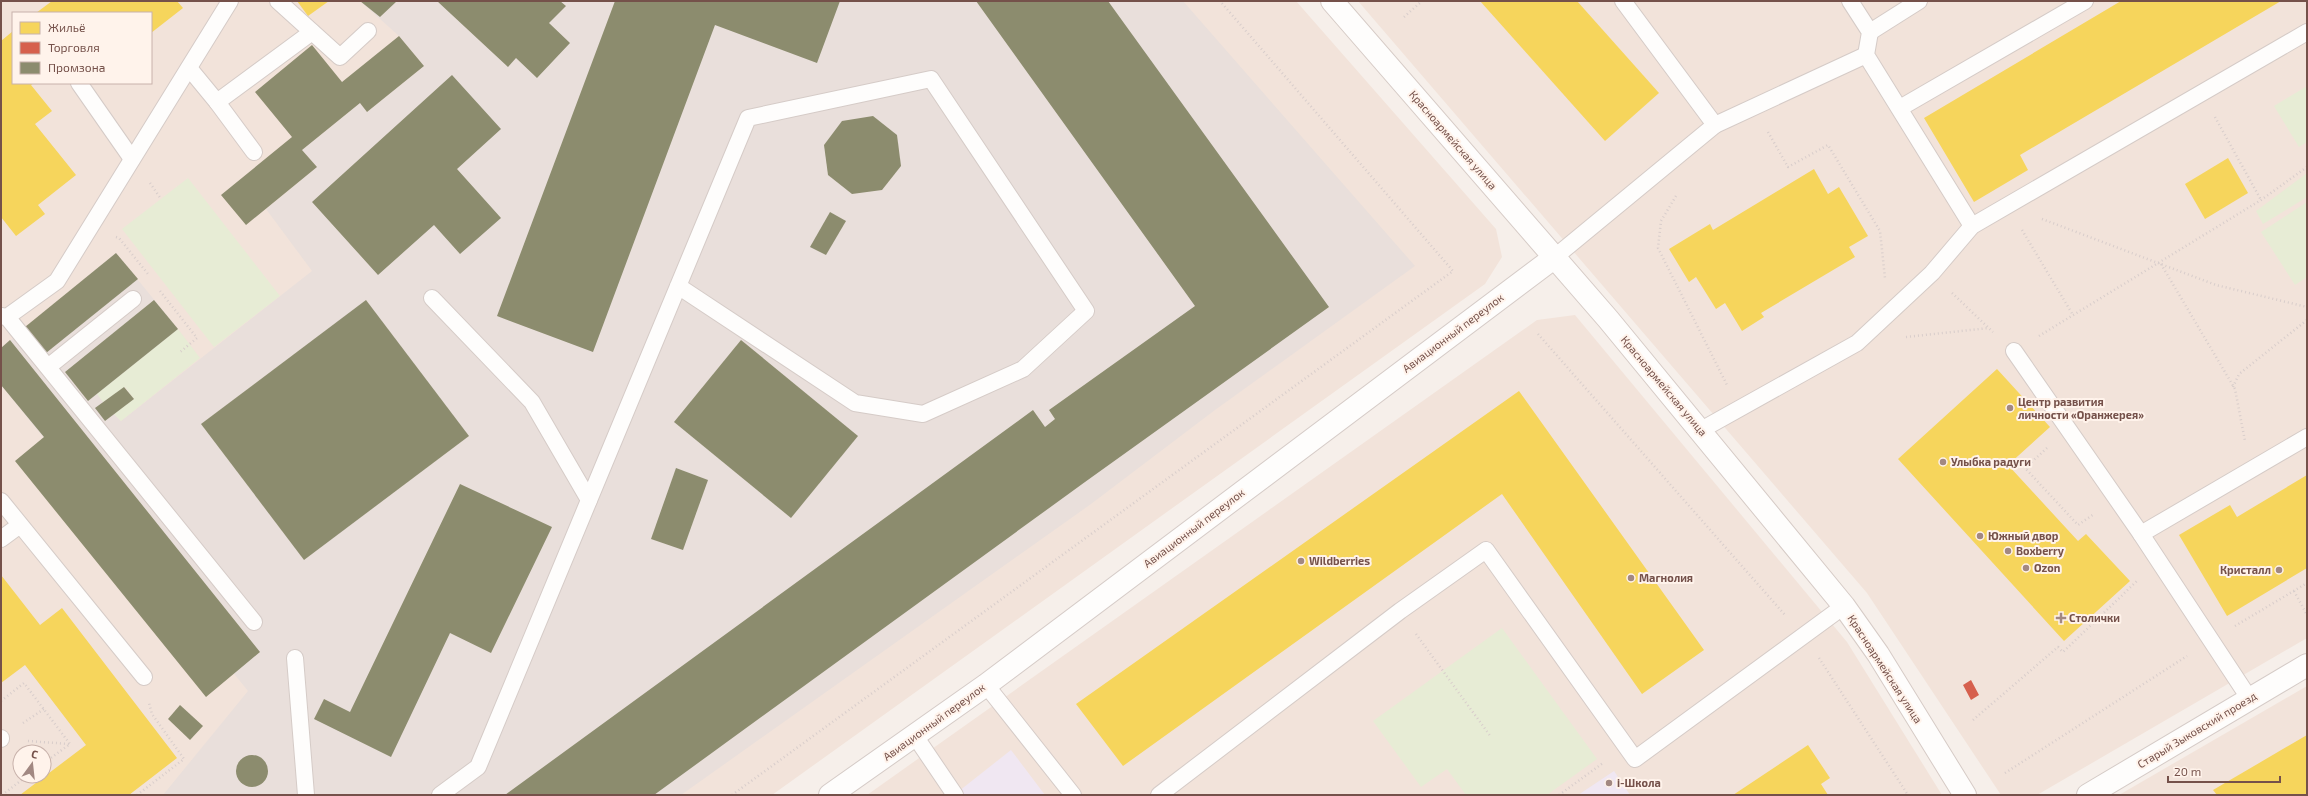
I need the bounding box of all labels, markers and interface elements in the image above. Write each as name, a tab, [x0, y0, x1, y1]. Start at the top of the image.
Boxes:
legend	[12, 12, 152, 84]
text: Жильё	[48, 20, 85, 34]
text: Торговля	[48, 40, 100, 54]
text: Промзона	[48, 60, 105, 74]
street label: Красноармейская улица	[1406, 88, 1500, 192]
street label: Авиационный переулок	[1400, 290, 1506, 376]
street label: Красноармейская улица	[1618, 333, 1710, 439]
place label: Центр развития личности «Оранжерея»	[2018, 395, 2144, 421]
marker: Центр развития личности «Оранжерея»	[2005, 403, 2015, 413]
place label: Улыбка радуги	[1951, 455, 2031, 468]
marker: Улыбка радуги	[1938, 457, 1948, 467]
street label: Авиационный переулок	[1141, 485, 1247, 571]
place label: Южный двор	[1988, 529, 2059, 542]
marker: Южный двор	[1975, 531, 1985, 541]
place label: Boxberry	[2016, 544, 2065, 558]
marker: Boxberry	[2003, 546, 2013, 556]
place label: Wildberries	[1309, 554, 1370, 567]
marker: Wildberries	[1296, 556, 1306, 566]
place label: Ozon	[2034, 561, 2060, 574]
marker: Ozon	[2021, 563, 2031, 573]
place label: Кристалл	[2220, 563, 2271, 576]
marker: Кристалл	[2274, 565, 2284, 575]
place label: Магнолия	[1639, 571, 1693, 584]
marker: Магнолия	[1626, 573, 1636, 583]
place label: Столички	[2069, 611, 2120, 624]
street label: Красноармейская улица	[1845, 612, 1925, 726]
marker: Столички	[2056, 613, 2066, 623]
street label: Авиационный переулок	[880, 680, 988, 764]
street label: Старый Зыковский проезд	[2135, 689, 2259, 770]
north arrow	[12, 744, 52, 784]
text: С	[30, 747, 40, 761]
scale bar	[2168, 758, 2280, 784]
text: 20 m	[2174, 764, 2201, 778]
place label: i-Школа	[1617, 776, 1661, 789]
marker: i-Школа	[1604, 778, 1614, 788]

